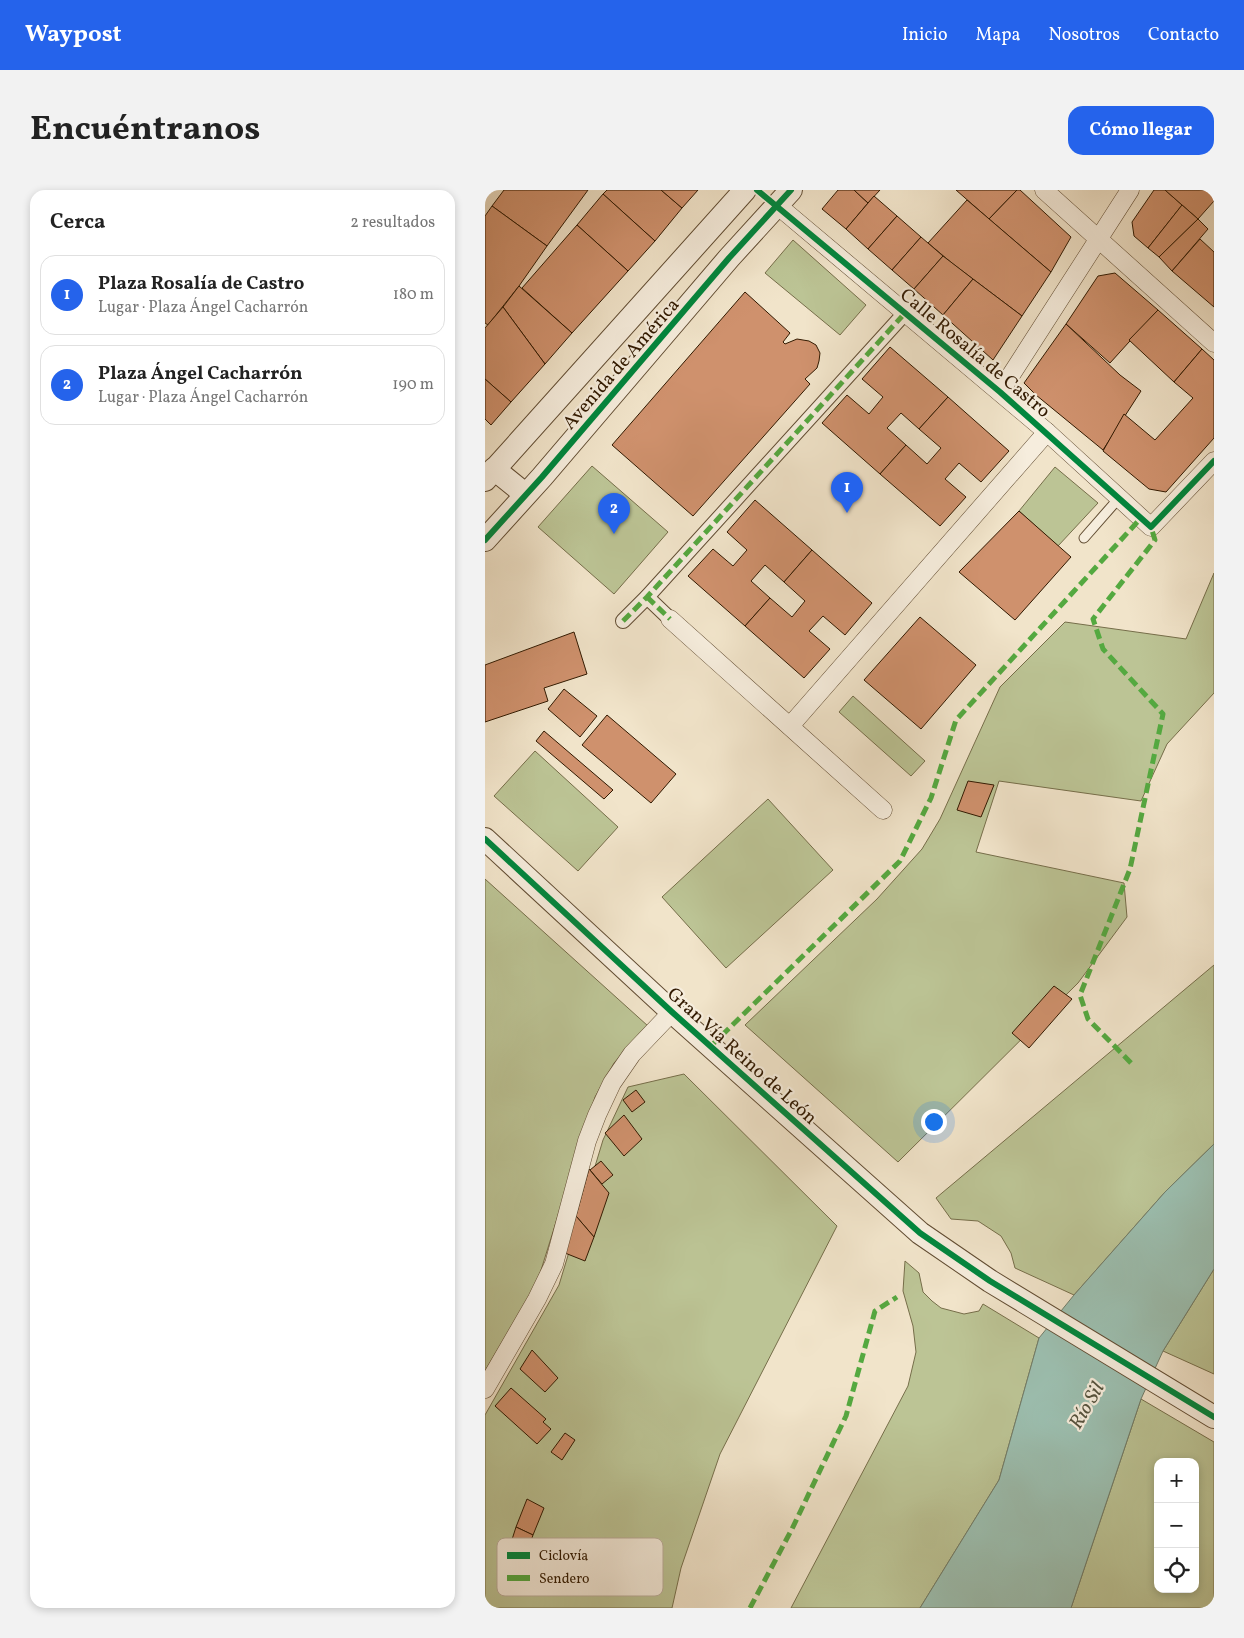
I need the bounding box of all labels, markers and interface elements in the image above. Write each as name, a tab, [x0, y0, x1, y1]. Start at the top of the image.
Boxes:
text: Waypost	[25, 18, 122, 52]
text: Inicio	[902, 23, 948, 48]
text: Mapa	[976, 23, 1021, 48]
text: Nosotros	[1049, 23, 1120, 48]
text: Contacto	[1148, 23, 1219, 48]
text: Encuéntranos	[30, 106, 260, 154]
button: Cómo llegar	[1068, 106, 1214, 155]
text: Cerca	[50, 208, 105, 237]
text: 2 resultados	[350, 212, 435, 234]
text: Plaza Rosalía de Castro	[98, 271, 304, 297]
street label: Calle Rosalía de Castro	[894, 283, 1056, 424]
text: 1	[64, 284, 70, 306]
text: 180 m	[393, 284, 434, 306]
street label: Avenida de América	[557, 293, 686, 436]
text: Lugar · Plaza Ángel Cacharrón	[98, 297, 308, 319]
text: Plaza Ángel Cacharrón	[98, 361, 303, 387]
text: 2	[63, 374, 71, 396]
text: 190 m	[392, 374, 434, 396]
text: Lugar · Plaza Ángel Cacharrón	[98, 387, 308, 409]
pin: 1	[831, 472, 863, 513]
pin: 2	[598, 493, 630, 534]
street label: Gran Vía Reino de León	[661, 982, 822, 1131]
your location	[921, 1109, 947, 1135]
water label: Río Sil	[1063, 1377, 1112, 1435]
map controls	[1154, 1458, 1199, 1593]
button: +	[1154, 1458, 1199, 1503]
button: −	[1154, 1503, 1199, 1548]
legend	[497, 1538, 663, 1596]
text: Ciclovía	[539, 1547, 588, 1566]
button: locate	[1154, 1548, 1199, 1593]
text: Sendero	[539, 1570, 590, 1589]

